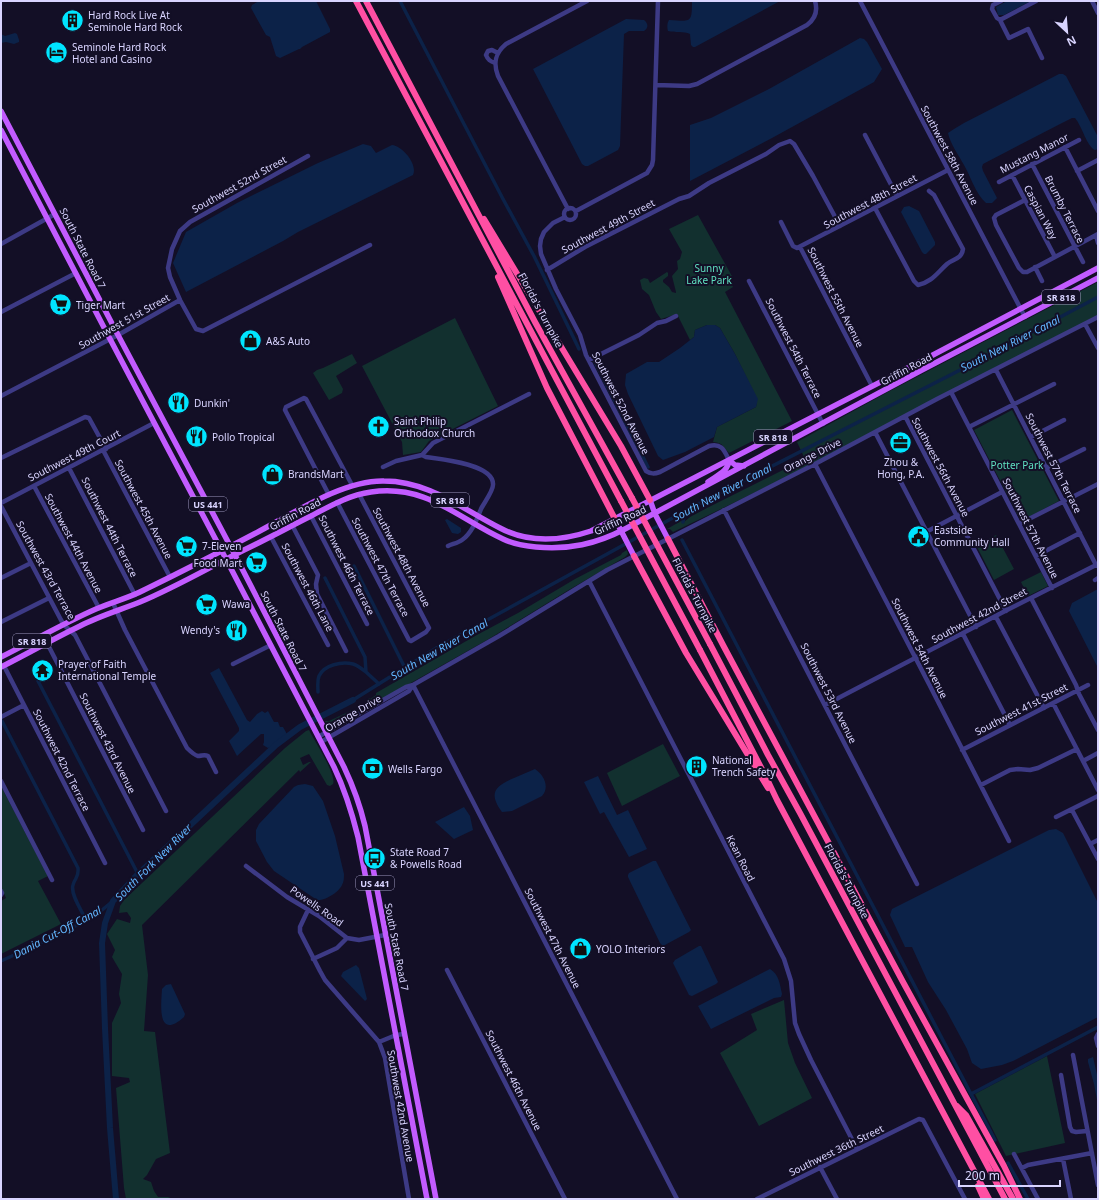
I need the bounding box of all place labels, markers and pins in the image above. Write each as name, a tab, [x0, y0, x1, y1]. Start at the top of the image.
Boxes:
building icon: Hard Rock Live At Seminole Hard Rock	[59, 8, 85, 34]
place label: Hard Rock Live At Seminole Hard Rock	[88, 8, 183, 34]
hotel icon: Seminole Hard Rock Hotel and Casino	[44, 40, 70, 66]
place label: Seminole Hard Rock Hotel and Casino	[72, 40, 167, 66]
supermarket icon: Tiger Mart	[47, 292, 73, 318]
place label: Tiger Mart	[76, 298, 125, 312]
shop icon: A&S Auto	[238, 328, 264, 354]
place label: A&S Auto	[266, 334, 310, 348]
restaurant icon: Dunkin'	[165, 390, 191, 416]
place label: Dunkin'	[194, 396, 230, 410]
church icon: Saint Philip Orthodox Church	[366, 414, 392, 440]
place label: Saint Philip Orthodox Church	[394, 414, 475, 440]
restaurant icon: Pollo Tropical	[183, 424, 209, 450]
office icon: Zhou & Hong, P.A.	[888, 429, 914, 455]
place label: Pollo Tropical	[212, 430, 275, 444]
place label: Zhou & Hong, P.A.	[877, 455, 925, 481]
shop icon: BrandsMart	[259, 461, 285, 487]
place label: BrandsMart	[288, 467, 344, 481]
public building icon: Eastside Community Hall	[906, 523, 932, 549]
place label: Eastside Community Hall	[934, 523, 1010, 549]
supermarket icon: 7-Eleven	[173, 533, 199, 559]
place label: 7-Eleven	[202, 539, 241, 553]
supermarket icon: Food Mart	[244, 550, 270, 576]
place label: Food Mart	[194, 556, 242, 570]
supermarket icon: Wawa	[194, 591, 220, 617]
place label: Wawa	[222, 597, 250, 611]
restaurant icon: Wendy's	[223, 617, 249, 643]
place label: Wendy's	[181, 623, 220, 637]
temple icon: Prayer of Faith International Temple	[29, 657, 55, 683]
place label: Prayer of Faith International Temple	[58, 657, 157, 683]
building icon: National Trench Safety	[683, 753, 709, 779]
place label: National Trench Safety	[712, 753, 776, 779]
bank icon: Wells Fargo	[360, 756, 386, 782]
place label: Wells Fargo	[388, 762, 442, 776]
bus stop icon: State Road 7 & Powells Road	[362, 845, 388, 871]
place label: State Road 7 & Powells Road	[390, 845, 462, 871]
shop icon: YOLO Interiors	[567, 936, 593, 962]
place label: YOLO Interiors	[596, 942, 665, 956]

